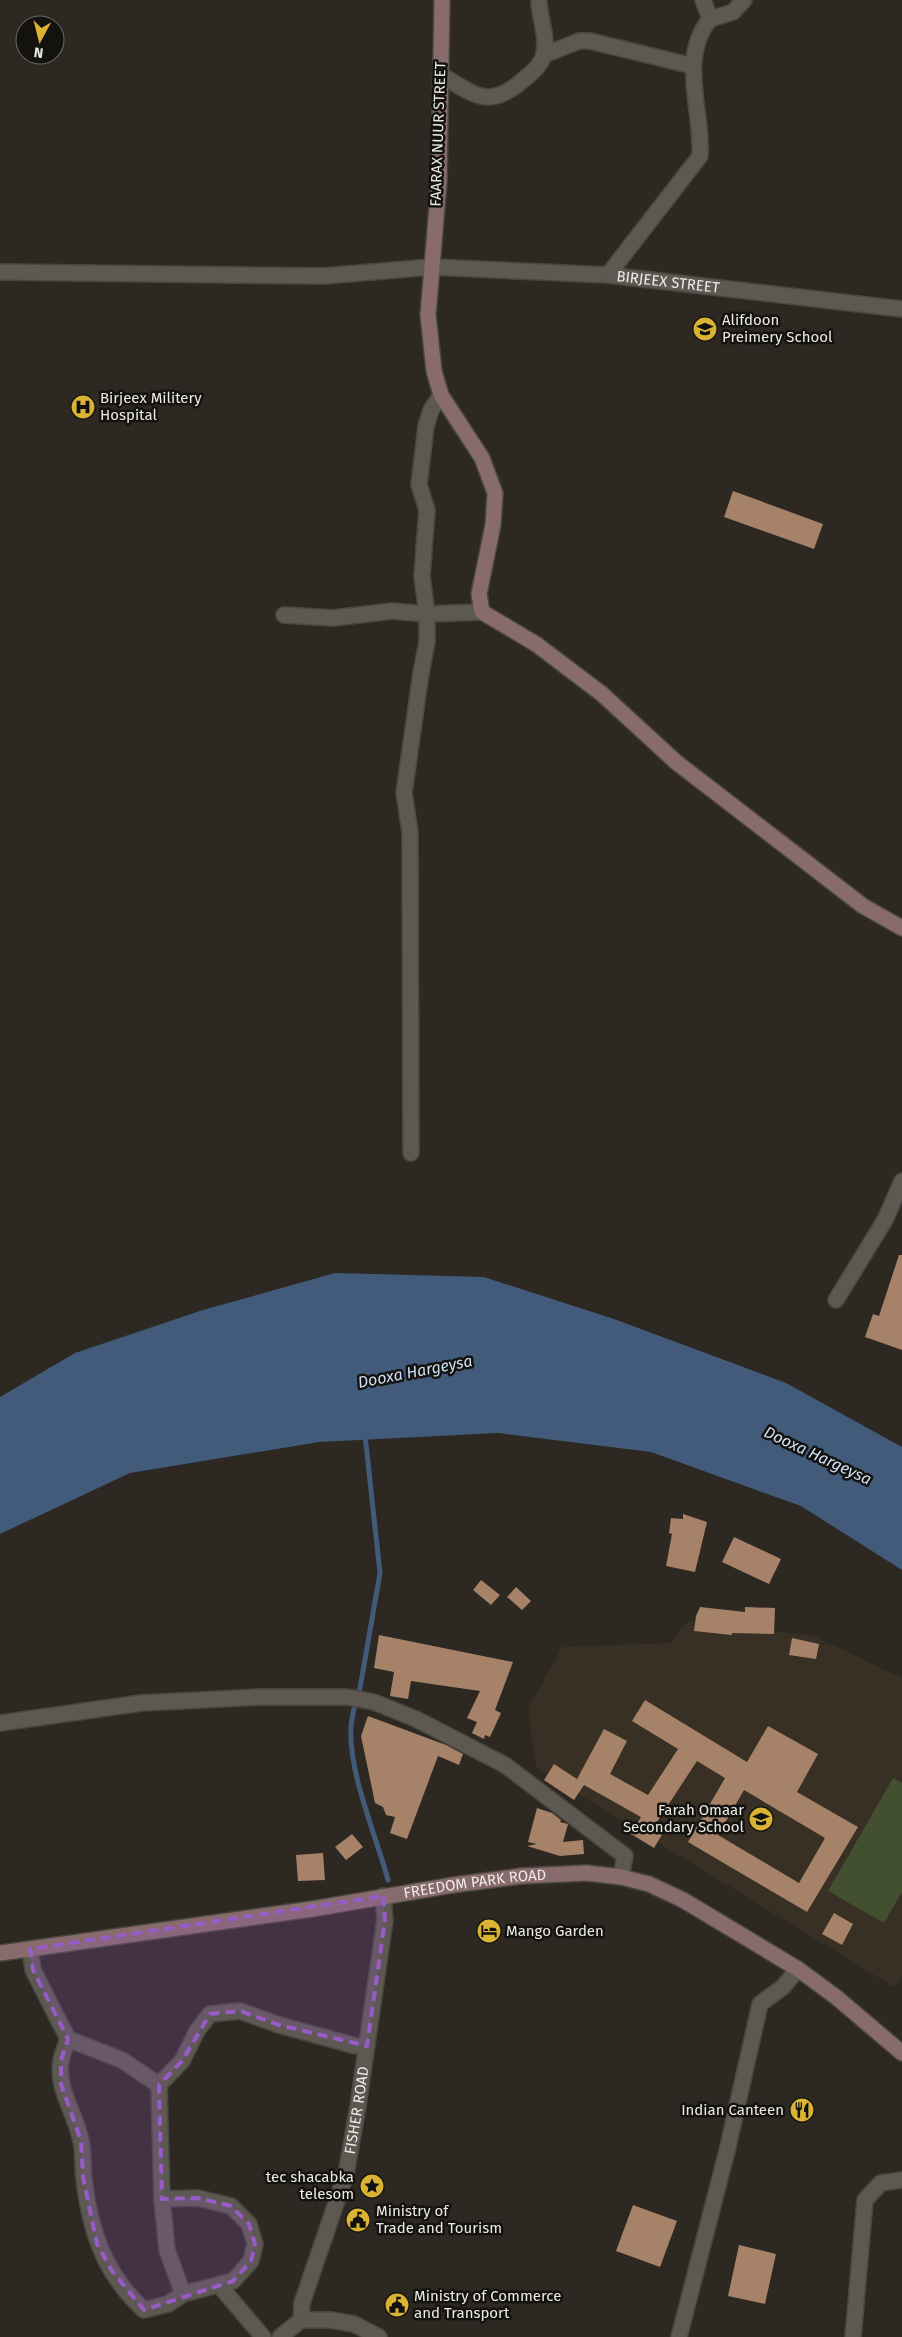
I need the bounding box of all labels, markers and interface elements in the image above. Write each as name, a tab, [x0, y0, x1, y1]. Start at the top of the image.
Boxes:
north arrow	[15, 15, 65, 65]
text: N	[33, 43, 44, 61]
street label: FAARAX NUUR STREET	[426, 61, 450, 207]
street label: BIRJEEX STREET	[615, 267, 721, 297]
place label: Alifdoon Preimery School	[722, 311, 833, 346]
school or university icon: Alifdoon Preimery School	[692, 316, 718, 342]
place label: Birjeex Militery Hospital	[100, 389, 202, 424]
hospital icon: Birjeex Militery Hospital	[70, 394, 96, 420]
water label: Dooxa Hargeysa	[356, 1351, 474, 1392]
water label: Dooxa Hargeysa	[761, 1422, 875, 1489]
place label: Farah Omaar Secondary School	[623, 1801, 745, 1836]
school or university icon: Farah Omaar Secondary School	[748, 1806, 774, 1832]
street label: FREEDOM PARK ROAD	[402, 1866, 547, 1902]
hotel icon: Mango Garden	[476, 1918, 502, 1944]
place label: Mango Garden	[506, 1922, 604, 1940]
street label: FISHER ROAD	[341, 2065, 373, 2156]
restaurant icon: Indian Canteen	[789, 2097, 815, 2123]
place label: Indian Canteen	[681, 2101, 784, 2119]
place label: tec shacabka telesom	[266, 2168, 354, 2203]
place icon: tec shacabka telesom	[359, 2173, 385, 2199]
place label: Ministry of Trade and Tourism	[376, 2202, 502, 2237]
public building icon: Ministry of Trade and Tourism	[345, 2207, 371, 2233]
place label: Ministry of Commerce and Transport	[414, 2287, 561, 2322]
public building icon: Ministry of Commerce and Transport	[384, 2292, 410, 2318]

